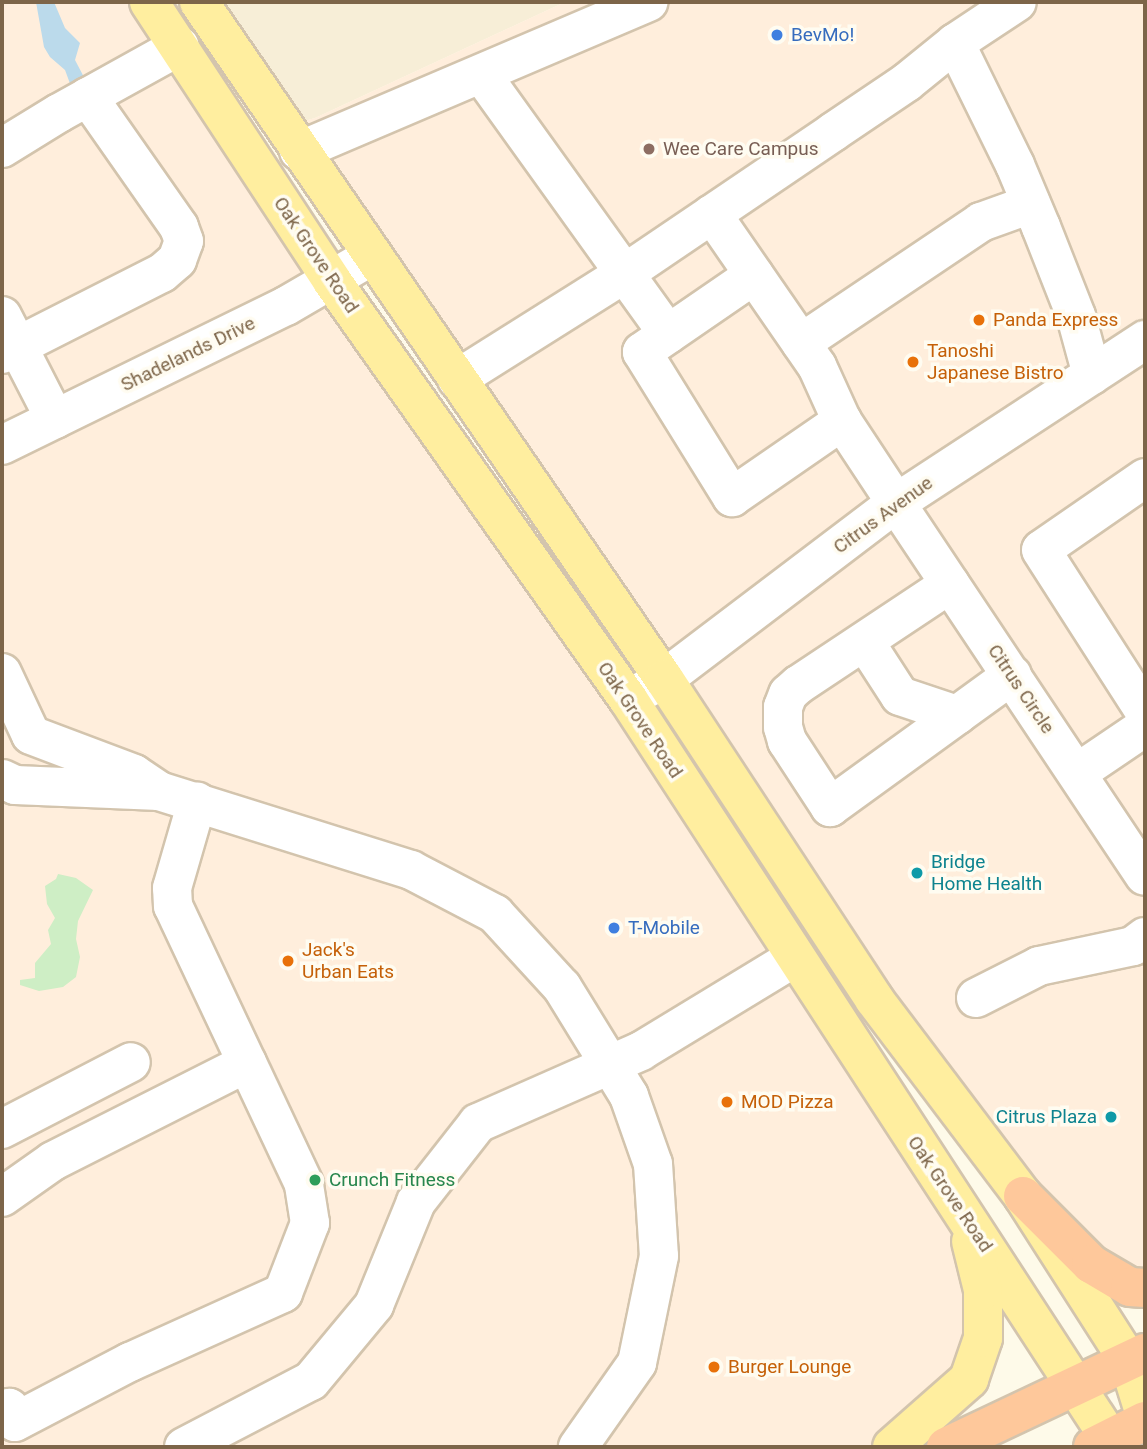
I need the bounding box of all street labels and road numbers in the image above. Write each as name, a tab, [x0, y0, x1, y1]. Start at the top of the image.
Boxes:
street label: Oak Grove Road	[269, 193, 363, 317]
street label: Shadelands Drive	[117, 312, 259, 396]
street label: Citrus Avenue	[829, 471, 937, 559]
street label: Citrus Circle	[983, 640, 1059, 738]
street label: Oak Grove Road	[593, 658, 687, 782]
street label: Oak Grove Road	[903, 1132, 997, 1256]

